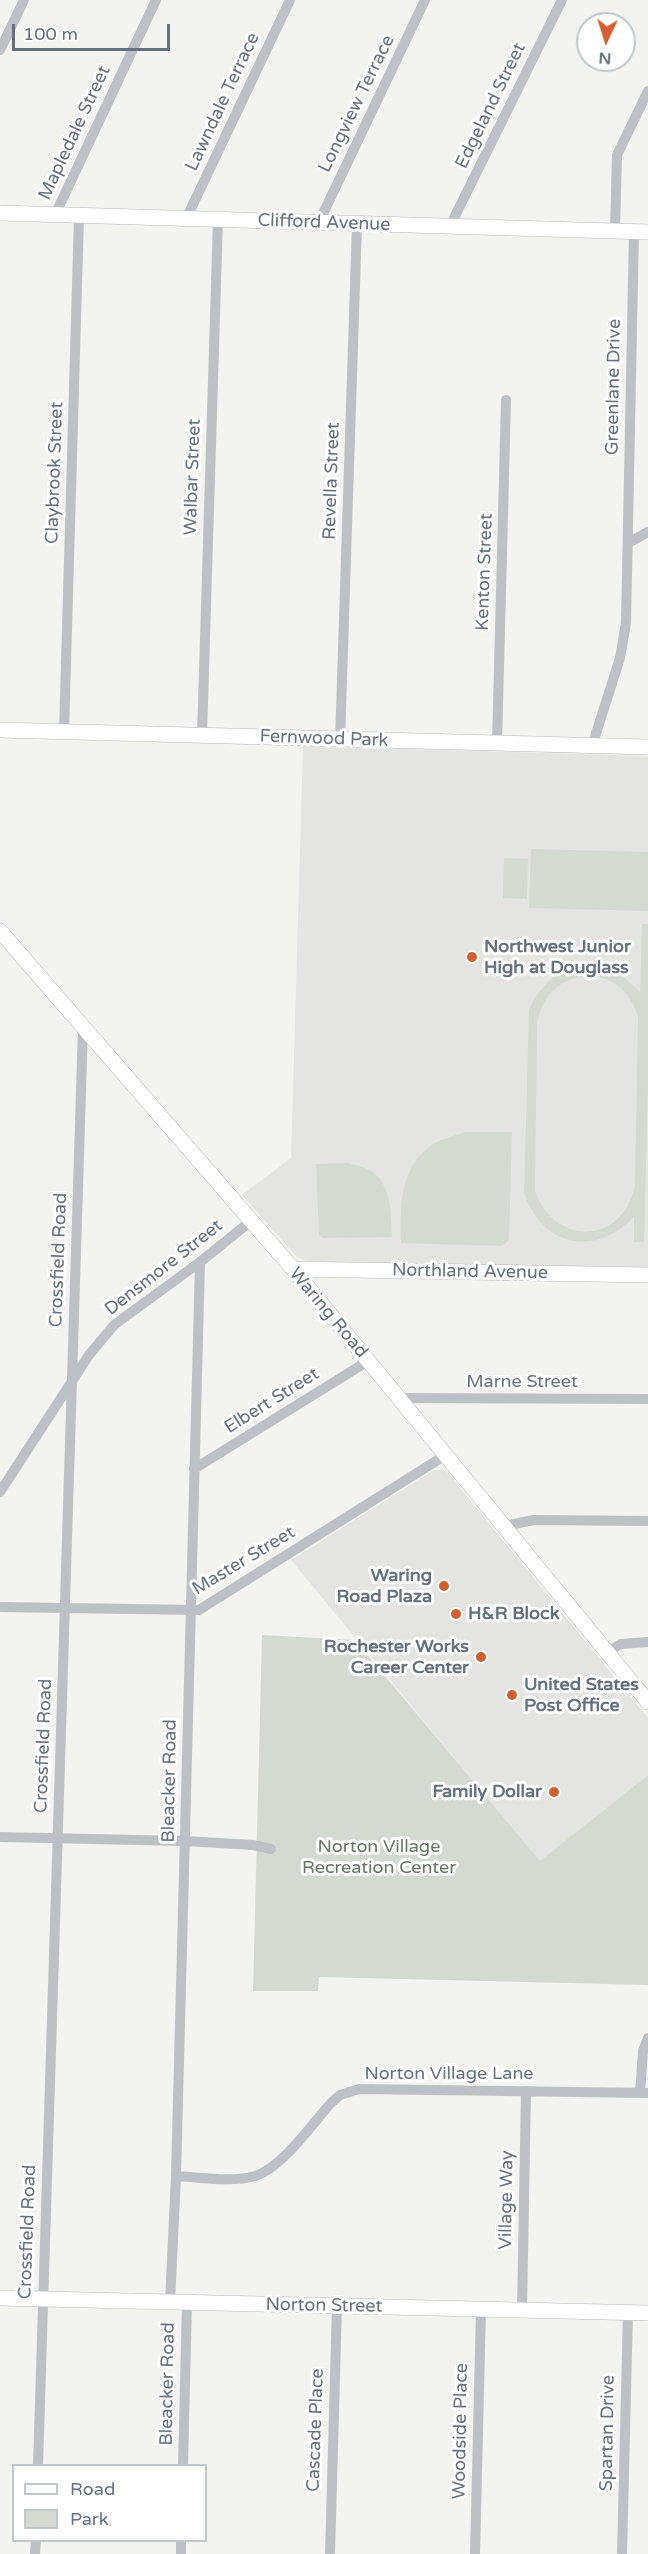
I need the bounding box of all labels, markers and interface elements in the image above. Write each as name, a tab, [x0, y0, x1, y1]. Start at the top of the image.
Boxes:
scale bar	[15, 12, 172, 50]
north arrow	[576, 12, 636, 72]
text: 100 m	[23, 23, 78, 45]
street label: Lawndale Terrace	[182, 29, 264, 175]
street label: Longview Terrace	[314, 32, 400, 176]
street label: Edgeland Street	[451, 40, 531, 172]
text: N	[598, 48, 612, 68]
street label: Mapledale Street	[34, 62, 116, 204]
street label: Clifford Avenue	[257, 210, 391, 236]
street label: Greenlane Drive	[602, 319, 626, 455]
street label: Claybrook Street	[42, 401, 68, 545]
street label: Walbar Street	[180, 418, 206, 536]
street label: Revella Street	[319, 422, 345, 540]
street label: Kenton Street	[472, 513, 498, 631]
street label: Fernwood Park	[259, 726, 389, 752]
place label: Northwest Junior High at Douglass	[484, 936, 631, 978]
marker: Northwest Junior High at Douglass	[465, 950, 479, 964]
street label: Crossfield Road	[46, 1192, 72, 1328]
street label: Densmore Street	[101, 1215, 227, 1321]
street label: Northland Avenue	[392, 1260, 548, 1284]
street label: Waring Road	[284, 1263, 372, 1363]
street label: Elbert Street	[221, 1363, 323, 1439]
street label: Marne Street	[466, 1371, 578, 1393]
street label: Master Street	[189, 1522, 299, 1600]
place label: Waring Road Plaza	[336, 1565, 432, 1608]
marker: Waring Road Plaza	[437, 1579, 451, 1593]
place label: H&R Block	[468, 1603, 559, 1625]
marker: H&R Block	[449, 1607, 463, 1621]
place label: Rochester Works Career Center	[324, 1636, 469, 1678]
marker: Rochester Works Career Center	[474, 1650, 488, 1664]
place label: United States Post Office	[524, 1674, 639, 1716]
street label: Crossfield Road	[31, 1678, 57, 1814]
marker: United States Post Office	[505, 1688, 519, 1702]
street label: Bleacker Road	[158, 1719, 182, 1843]
place label: Family Dollar	[432, 1781, 542, 1803]
marker: Family Dollar	[547, 1785, 561, 1799]
park label: Norton Village Recreation Center	[302, 1836, 456, 1878]
street label: Norton Village Lane	[364, 2063, 534, 2085]
street label: Village Way	[495, 2150, 519, 2250]
street label: Crossfield Road	[15, 2164, 41, 2300]
street label: Norton Street	[265, 2294, 383, 2318]
street label: Bleacker Road	[156, 2322, 180, 2446]
street label: Woodside Place	[449, 2363, 473, 2499]
street label: Cascade Place	[303, 2368, 329, 2492]
street label: Spartan Drive	[596, 2375, 620, 2491]
legend	[12, 2464, 207, 2542]
text: Road	[70, 2478, 115, 2500]
text: Park	[70, 2508, 108, 2530]

